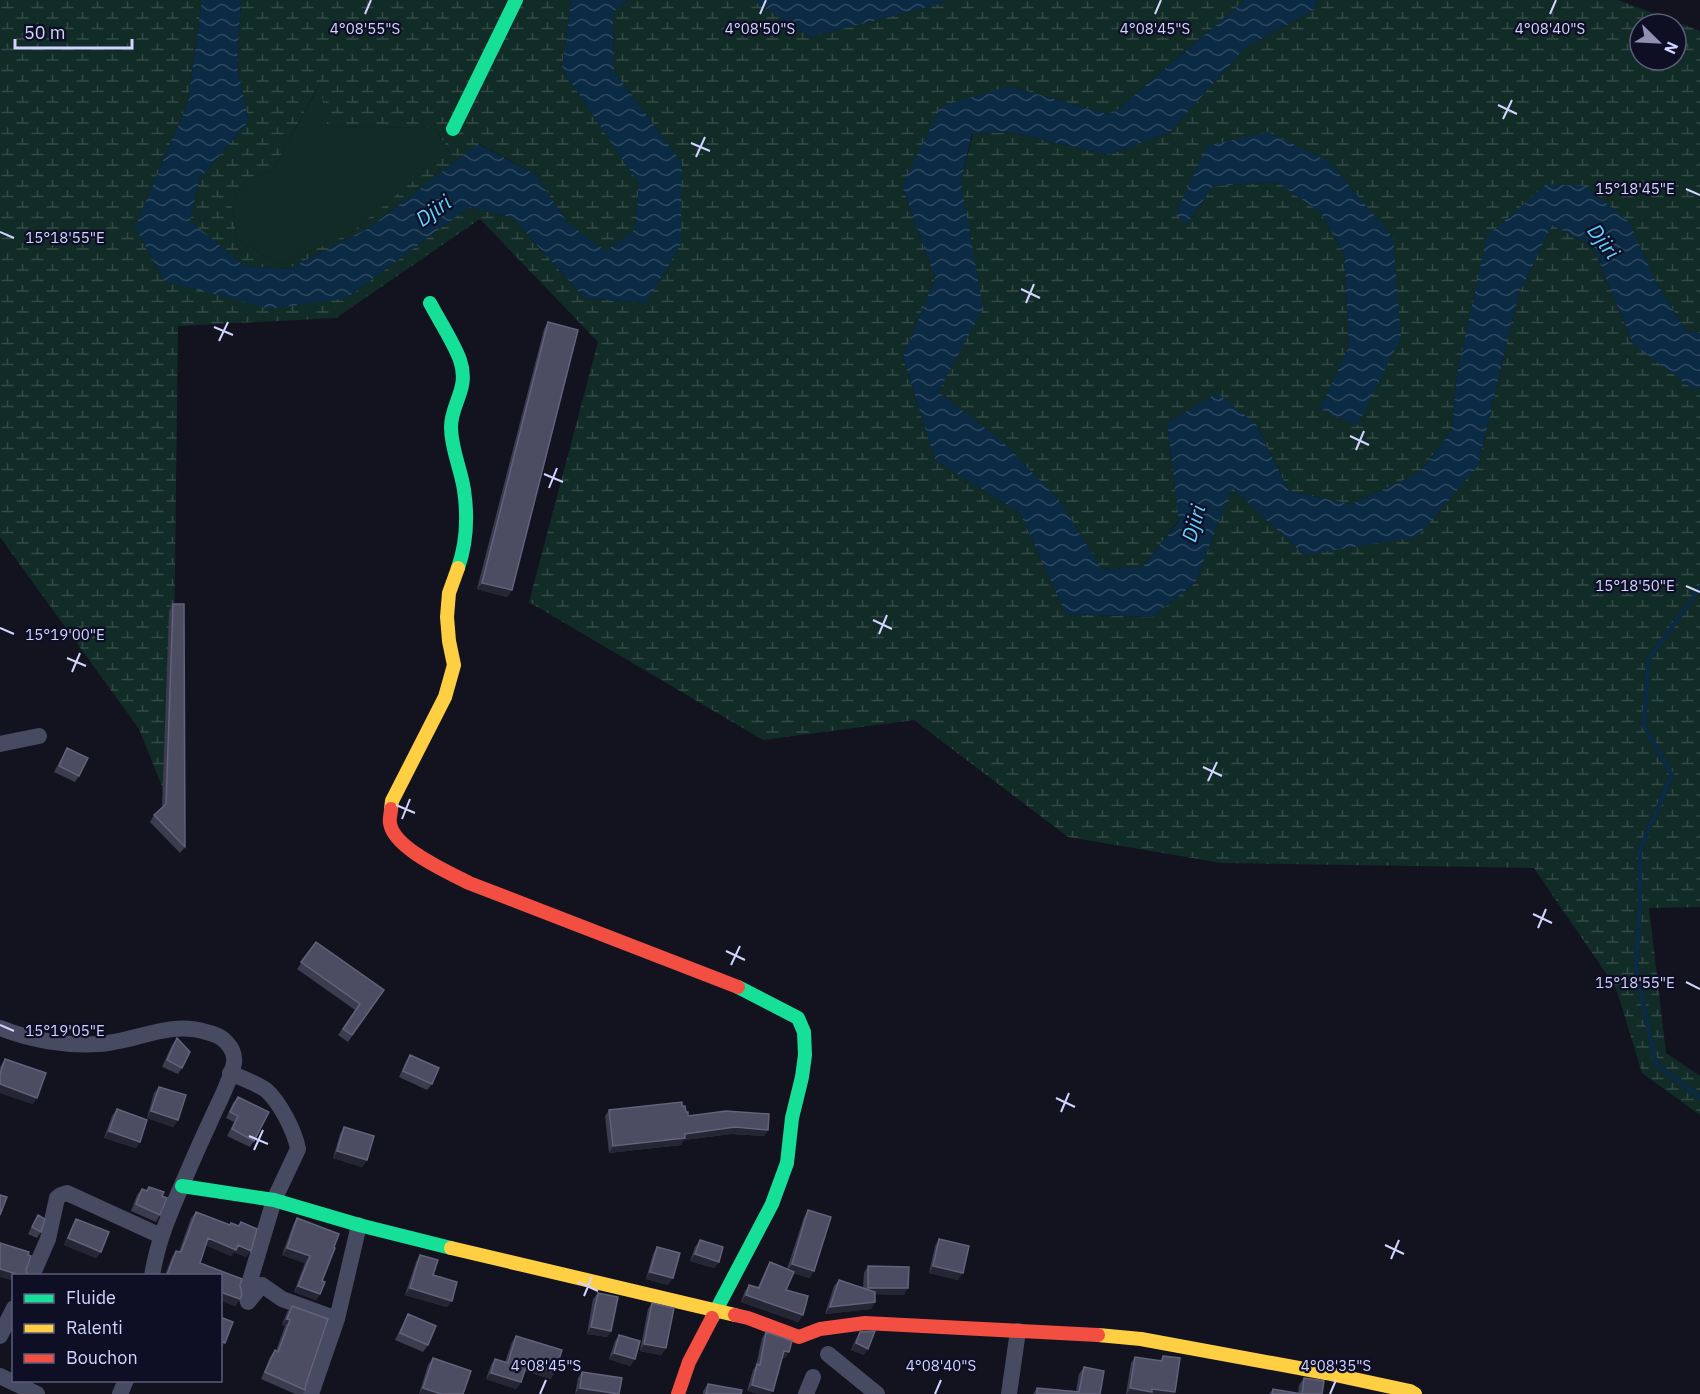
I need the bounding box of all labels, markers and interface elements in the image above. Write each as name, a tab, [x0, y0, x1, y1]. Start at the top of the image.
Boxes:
scale bar	[15, 12, 132, 50]
north arrow	[1628, 12, 1688, 72]
text: 4°08'55"S	[330, 19, 400, 38]
text: 4°08'50"S	[725, 19, 795, 38]
text: 4°08'45"S	[1120, 19, 1190, 38]
text: 4°08'40"S	[1515, 19, 1585, 38]
text: 50 m	[24, 21, 66, 44]
text: N	[1660, 39, 1683, 57]
text: 15°18'45"E	[1595, 179, 1675, 198]
water label: Djiri	[410, 187, 457, 232]
water label: Djiri	[1581, 218, 1627, 265]
text: 15°18'55"E	[25, 228, 105, 247]
water label: Djiri	[1174, 501, 1212, 545]
text: 15°18'50"E	[1595, 576, 1675, 595]
text: 15°19'00"E	[25, 625, 105, 644]
text: 15°18'55"E	[1595, 973, 1675, 992]
text: 15°19'05"E	[25, 1021, 105, 1040]
legend	[12, 1274, 222, 1382]
text: Fluide	[66, 1286, 116, 1309]
text: Ralenti	[66, 1316, 123, 1339]
text: Bouchon	[66, 1346, 138, 1369]
text: 4°08'45"S	[511, 1356, 581, 1375]
text: 4°08'40"S	[906, 1356, 976, 1375]
text: 4°08'35"S	[1301, 1356, 1371, 1375]

